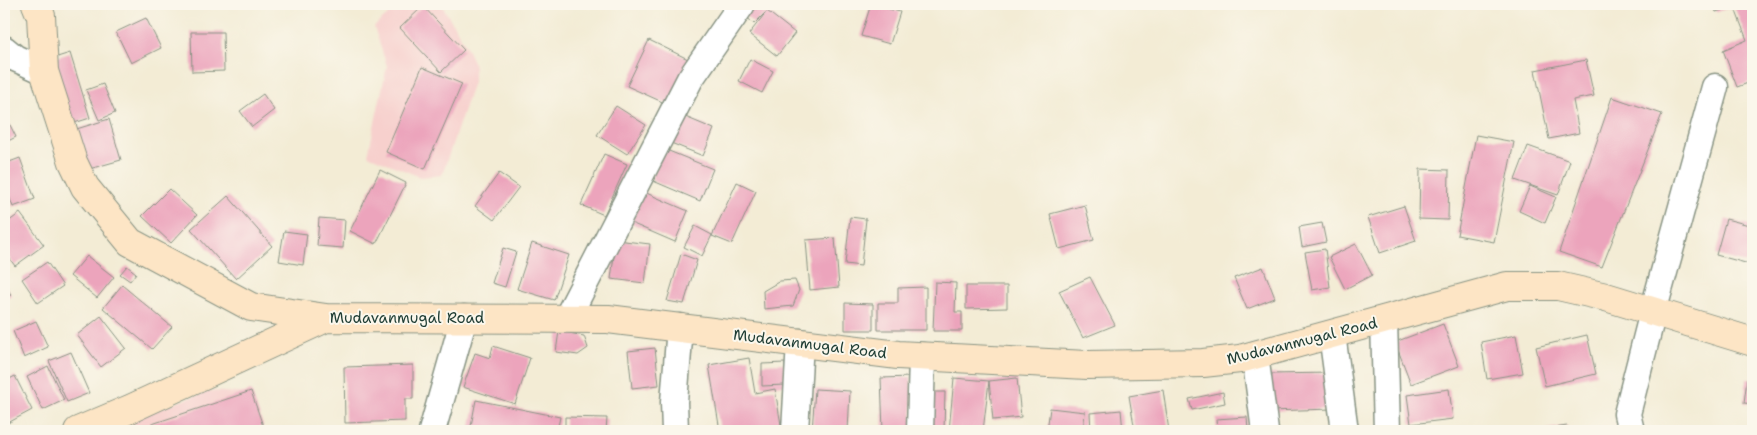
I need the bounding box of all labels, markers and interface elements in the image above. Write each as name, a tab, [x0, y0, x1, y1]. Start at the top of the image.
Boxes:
street label: Mudavanmugal Road	[330, 308, 485, 328]
street label: Mudavanmugal Road	[1225, 312, 1380, 369]
street label: Mudavanmugal Road	[732, 325, 888, 363]

